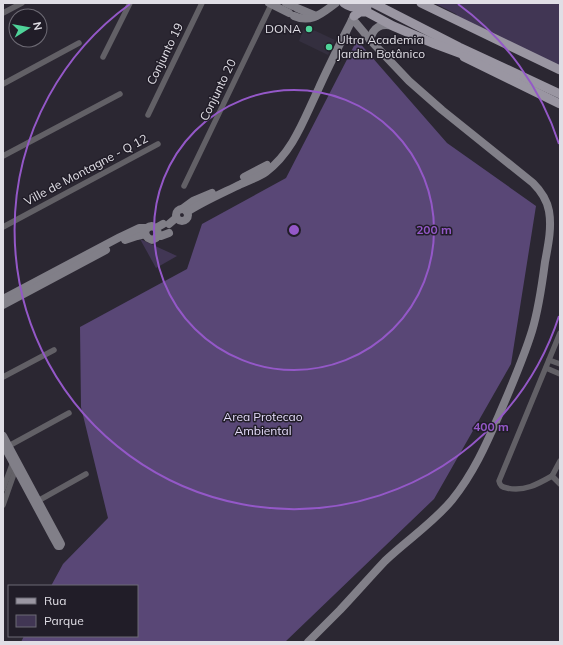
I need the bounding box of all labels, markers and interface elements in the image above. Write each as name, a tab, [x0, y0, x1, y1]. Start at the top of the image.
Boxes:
north arrow	[8, 8, 48, 48]
street label: Conjunto 19	[143, 20, 186, 87]
text: N	[30, 21, 45, 32]
place label: DONA	[265, 21, 301, 36]
marker: DONA	[304, 24, 314, 34]
place label: Ultra Academia Jardim Botânico	[337, 32, 425, 61]
marker: Ultra Academia Jardim Botânico	[324, 42, 334, 52]
street label: Conjunto 20	[196, 56, 239, 123]
street label: Ville de Montagne - Q 12	[21, 131, 150, 209]
text: 200 m	[416, 222, 452, 237]
centre of rings	[287, 223, 301, 237]
park label: Area Protecao Ambiental	[223, 409, 303, 438]
text: 400 m	[473, 419, 509, 434]
legend	[8, 585, 138, 637]
text: Rua	[44, 593, 66, 608]
text: Parque	[44, 613, 84, 628]

